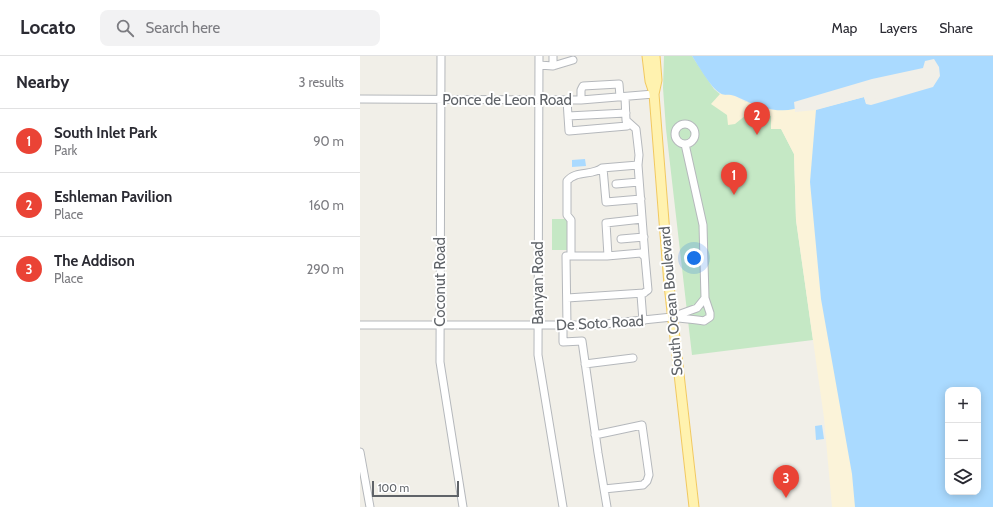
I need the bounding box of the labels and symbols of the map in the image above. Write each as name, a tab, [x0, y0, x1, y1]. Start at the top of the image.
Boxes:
street label: Ponce de Leon Road	[442, 91, 572, 109]
pin: 2	[744, 102, 770, 135]
pin: 1	[721, 162, 747, 195]
street label: South Ocean Boulevard	[656, 226, 686, 376]
street label: Coconut Road	[431, 237, 449, 327]
street label: Banyan Road	[529, 241, 547, 325]
your location	[684, 248, 704, 268]
street label: De Soto Road	[556, 312, 644, 334]
pin: 3	[773, 465, 799, 498]
scale bar	[372, 479, 459, 498]

